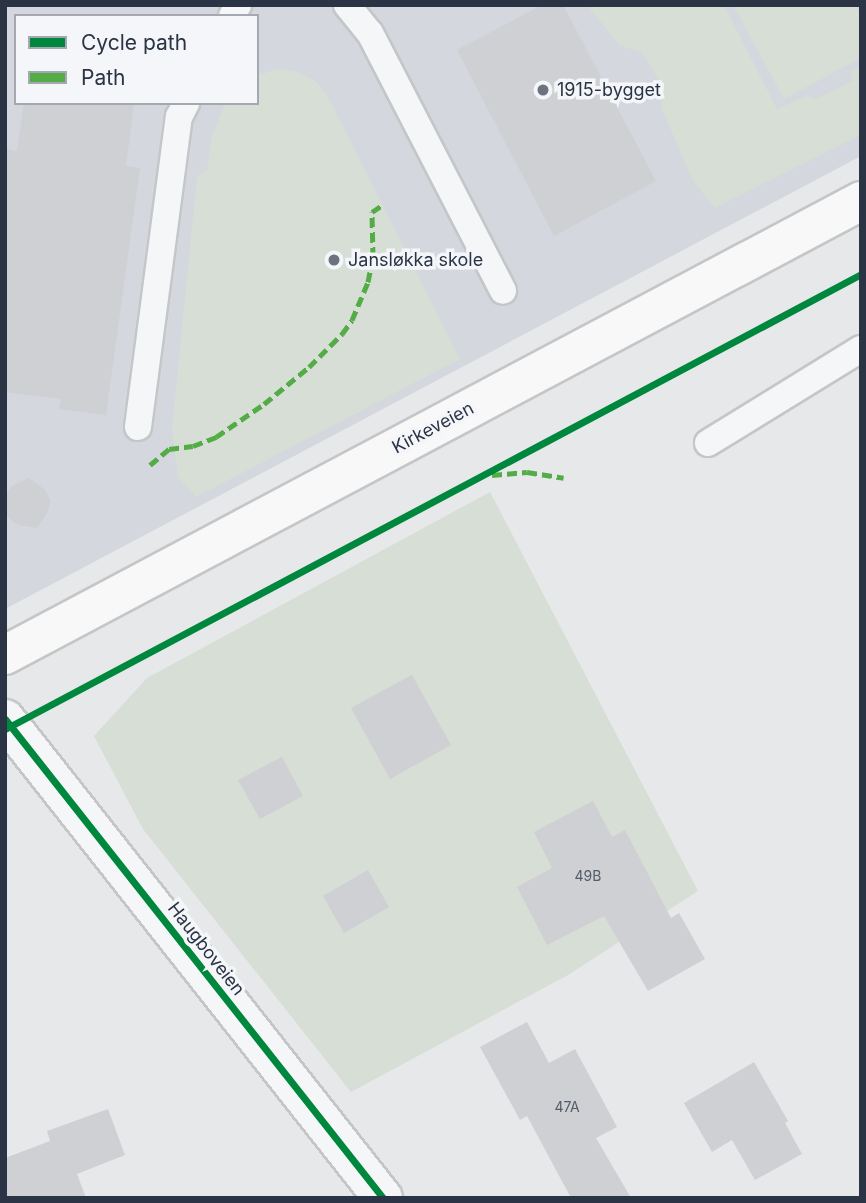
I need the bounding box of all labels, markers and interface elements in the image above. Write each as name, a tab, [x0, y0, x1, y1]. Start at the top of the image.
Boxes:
legend	[14, 14, 259, 105]
text: Cycle path	[81, 30, 187, 55]
text: Path	[81, 65, 126, 90]
place label: 1915-bygget	[557, 79, 661, 101]
marker: 1915-bygget	[535, 82, 551, 98]
place label: Jansløkka skole	[348, 249, 483, 271]
marker: Jansløkka skole	[326, 252, 342, 268]
street label: Kirkeveien	[389, 398, 477, 458]
house number: 49B	[575, 868, 601, 884]
street label: Haugboveien	[163, 898, 249, 1000]
house number: 47A	[554, 1099, 580, 1115]

